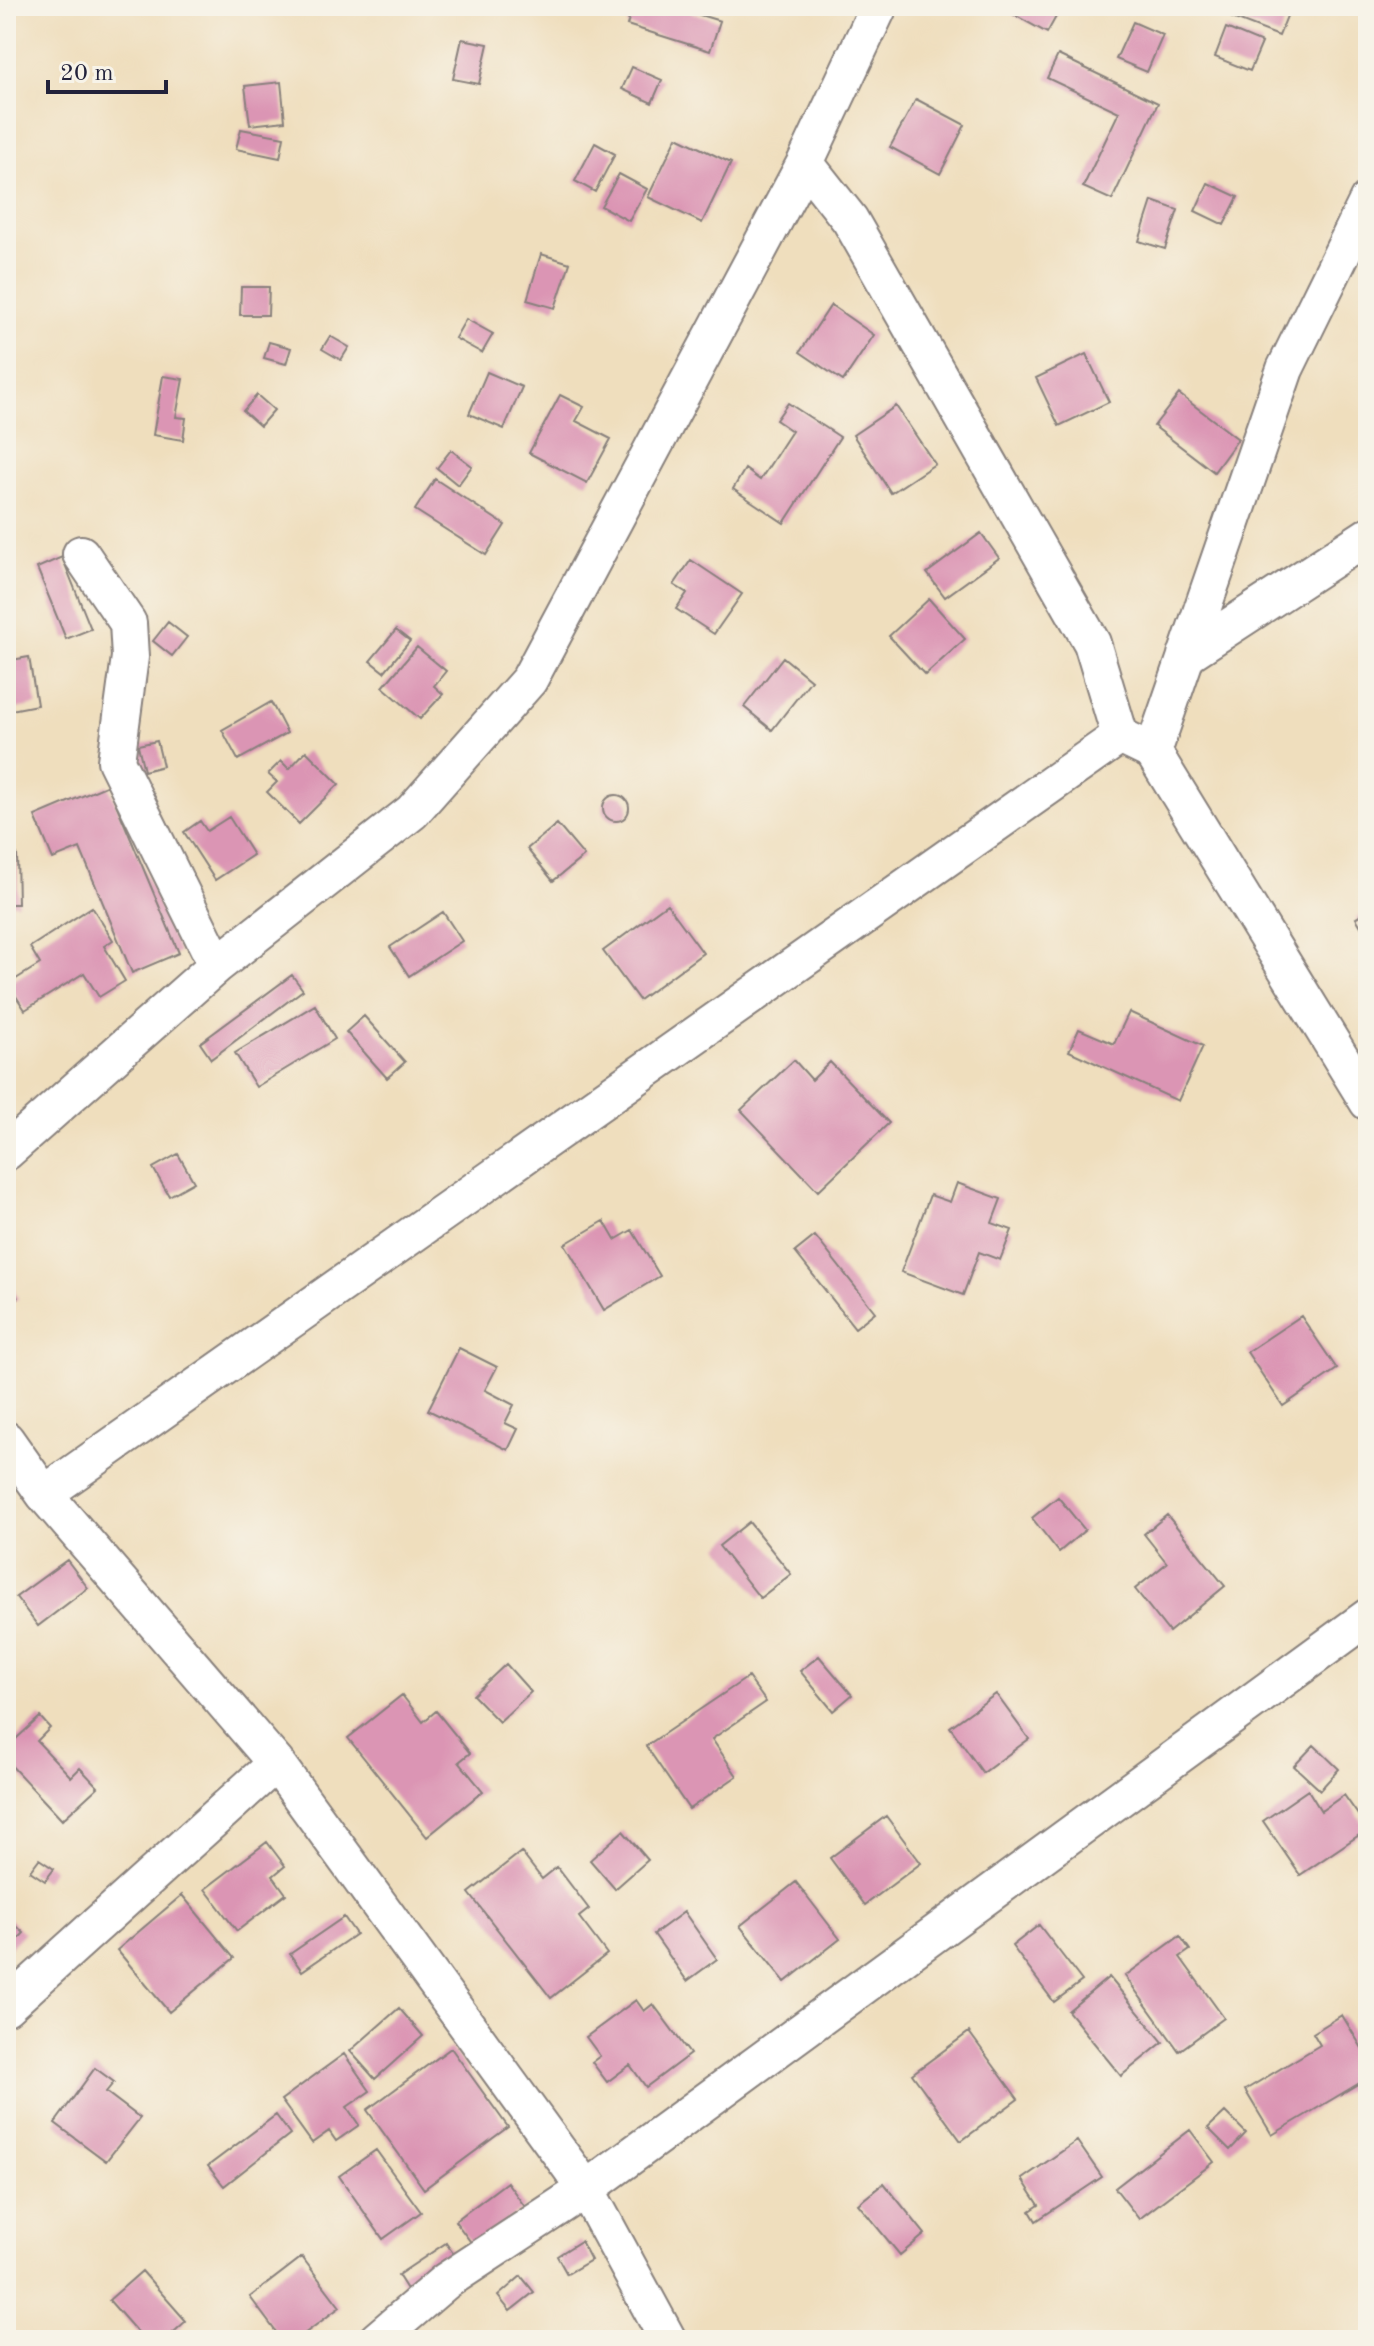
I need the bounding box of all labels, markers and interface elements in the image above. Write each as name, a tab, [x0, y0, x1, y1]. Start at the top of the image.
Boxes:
scale bar	[48, 44, 166, 94]
text: 20 m	[60, 62, 114, 86]

